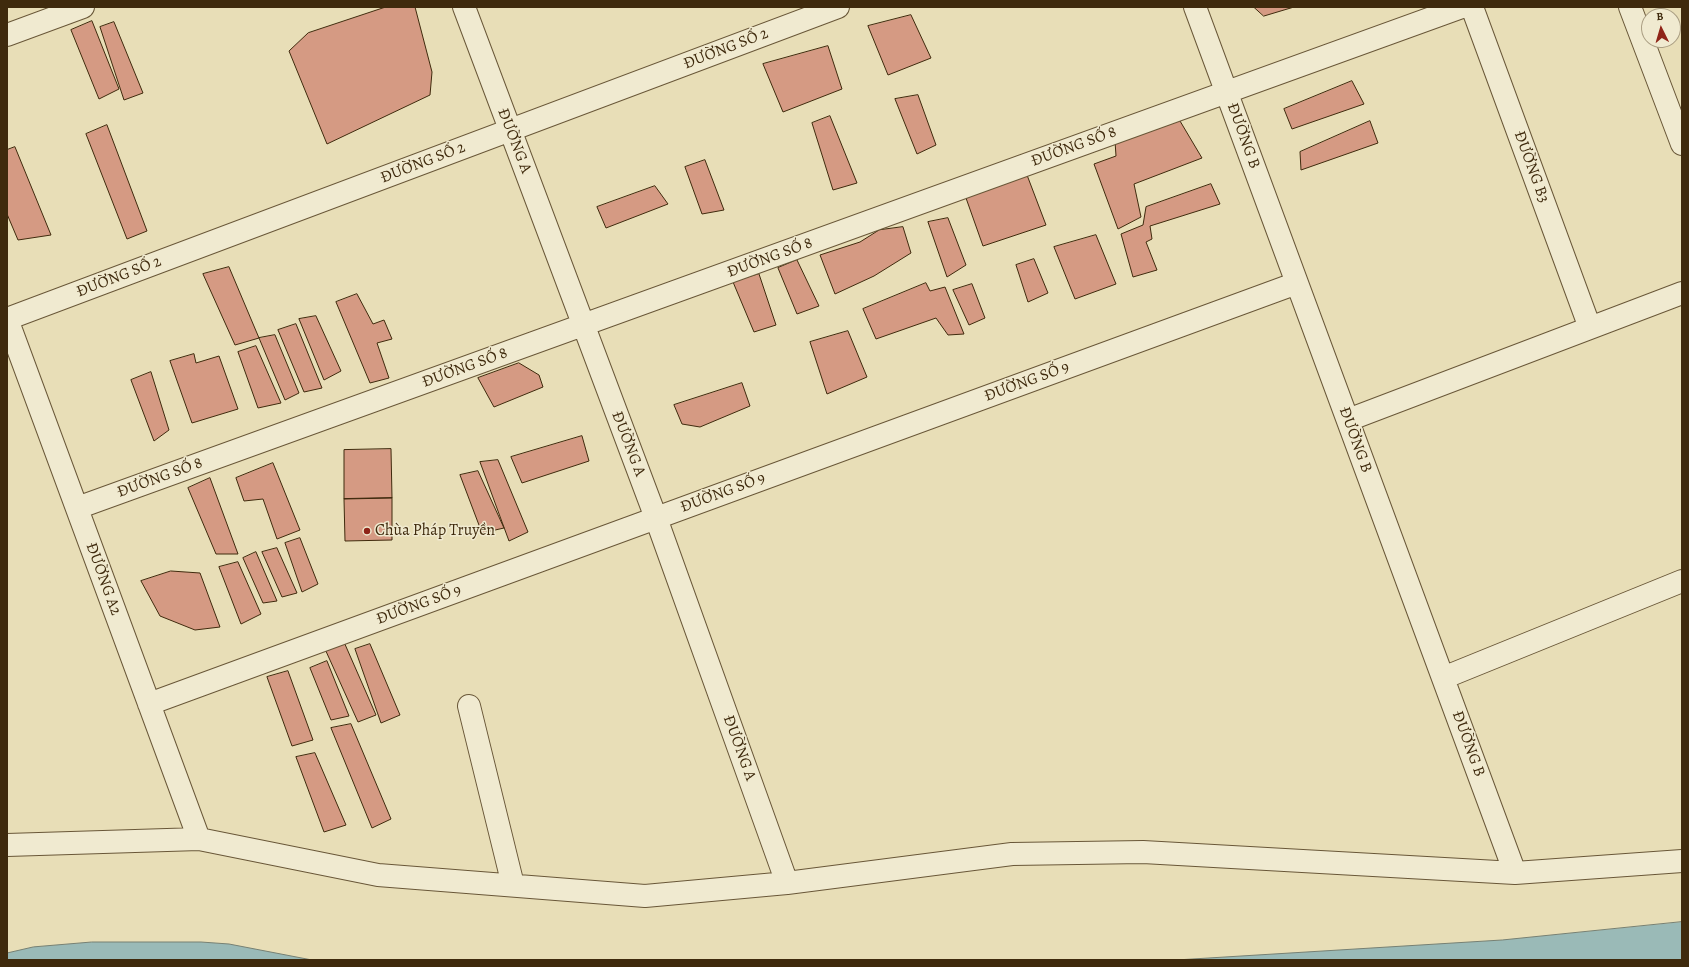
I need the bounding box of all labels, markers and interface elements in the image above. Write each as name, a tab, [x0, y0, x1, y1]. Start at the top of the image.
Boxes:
north arrow	[1641, 8, 1681, 48]
text: B	[1656, 9, 1664, 24]
street label: ĐƯỜNG SỐ 2	[681, 24, 771, 74]
street label: ĐƯỜNG B	[1222, 100, 1264, 172]
street label: ĐƯỜNG A	[493, 106, 535, 176]
street label: ĐƯỜNG SỐ 8	[1029, 123, 1119, 171]
street label: ĐƯỜNG B3	[1509, 128, 1553, 206]
street label: ĐƯỜNG SỐ 2	[378, 138, 468, 188]
street label: ĐƯỜNG SỐ 8	[725, 234, 815, 282]
street label: ĐƯỜNG SỐ 2	[74, 252, 164, 302]
street label: ĐƯỜNG SỐ 8	[420, 344, 510, 392]
street label: ĐƯỜNG SỐ 9	[982, 358, 1072, 406]
street label: ĐƯỜNG B	[1334, 404, 1376, 476]
street label: ĐƯỜNG A	[607, 409, 649, 479]
street label: ĐƯỜNG SỐ 8	[115, 454, 205, 502]
street label: ĐƯỜNG SỐ 9	[678, 469, 768, 517]
place label: Chùa Pháp Truyền	[375, 521, 495, 541]
marker: Chùa Pháp Truyền	[362, 526, 372, 536]
street label: ĐƯỜNG A2	[81, 540, 125, 618]
street label: ĐƯỜNG SỐ 9	[374, 581, 464, 629]
street label: ĐƯỜNG B	[1447, 708, 1489, 780]
street label: ĐƯỜNG A	[718, 713, 760, 783]

